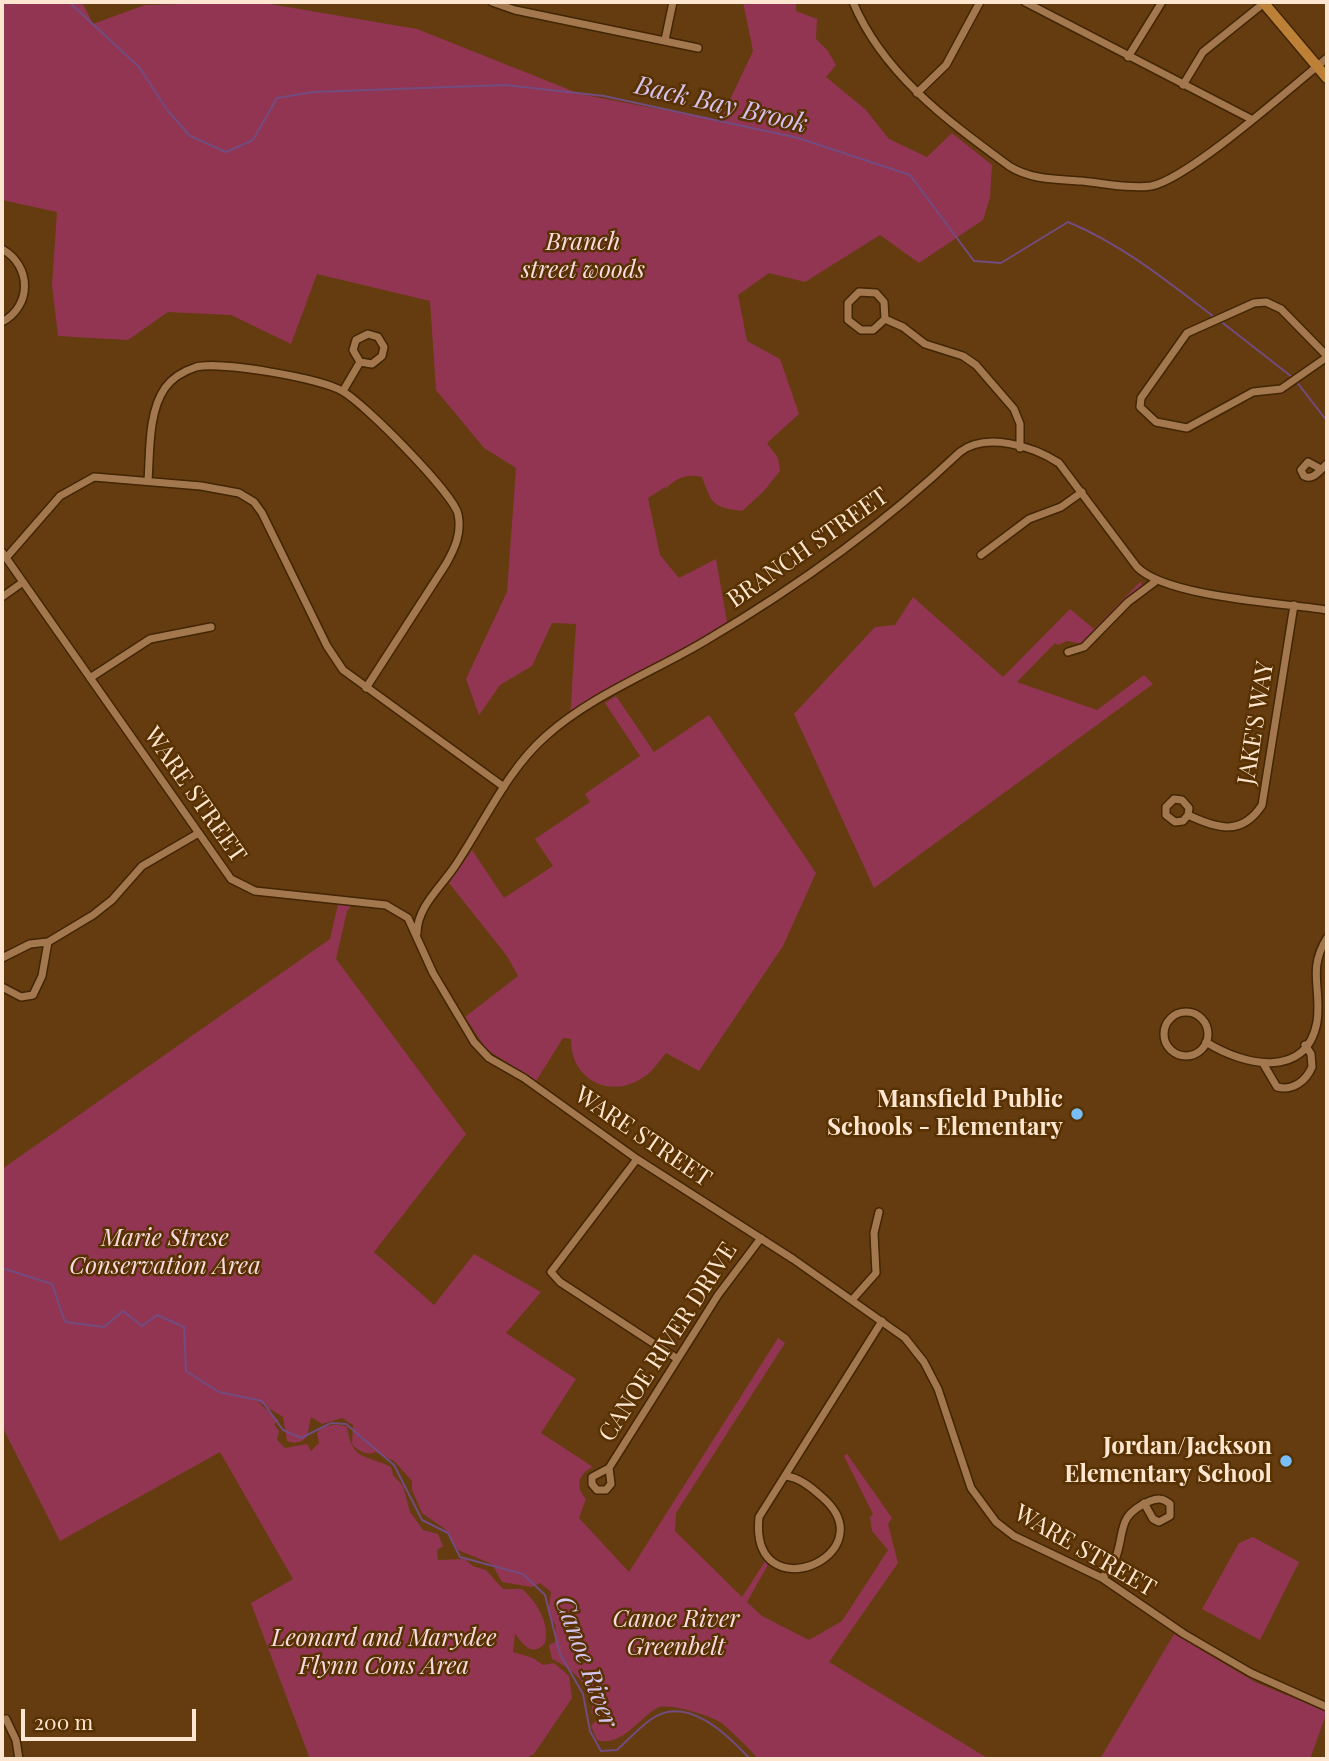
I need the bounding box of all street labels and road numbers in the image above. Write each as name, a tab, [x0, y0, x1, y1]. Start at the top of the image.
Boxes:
street label: BRANCH STREET	[722, 482, 894, 614]
street label: JAKE'S WAY	[1232, 659, 1280, 787]
street label: WARE STREET	[138, 722, 252, 868]
street label: WARE STREET	[569, 1081, 717, 1193]
street label: CANOE RIVER DRIVE	[593, 1237, 743, 1447]
street label: WARE STREET	[1009, 1499, 1161, 1603]

